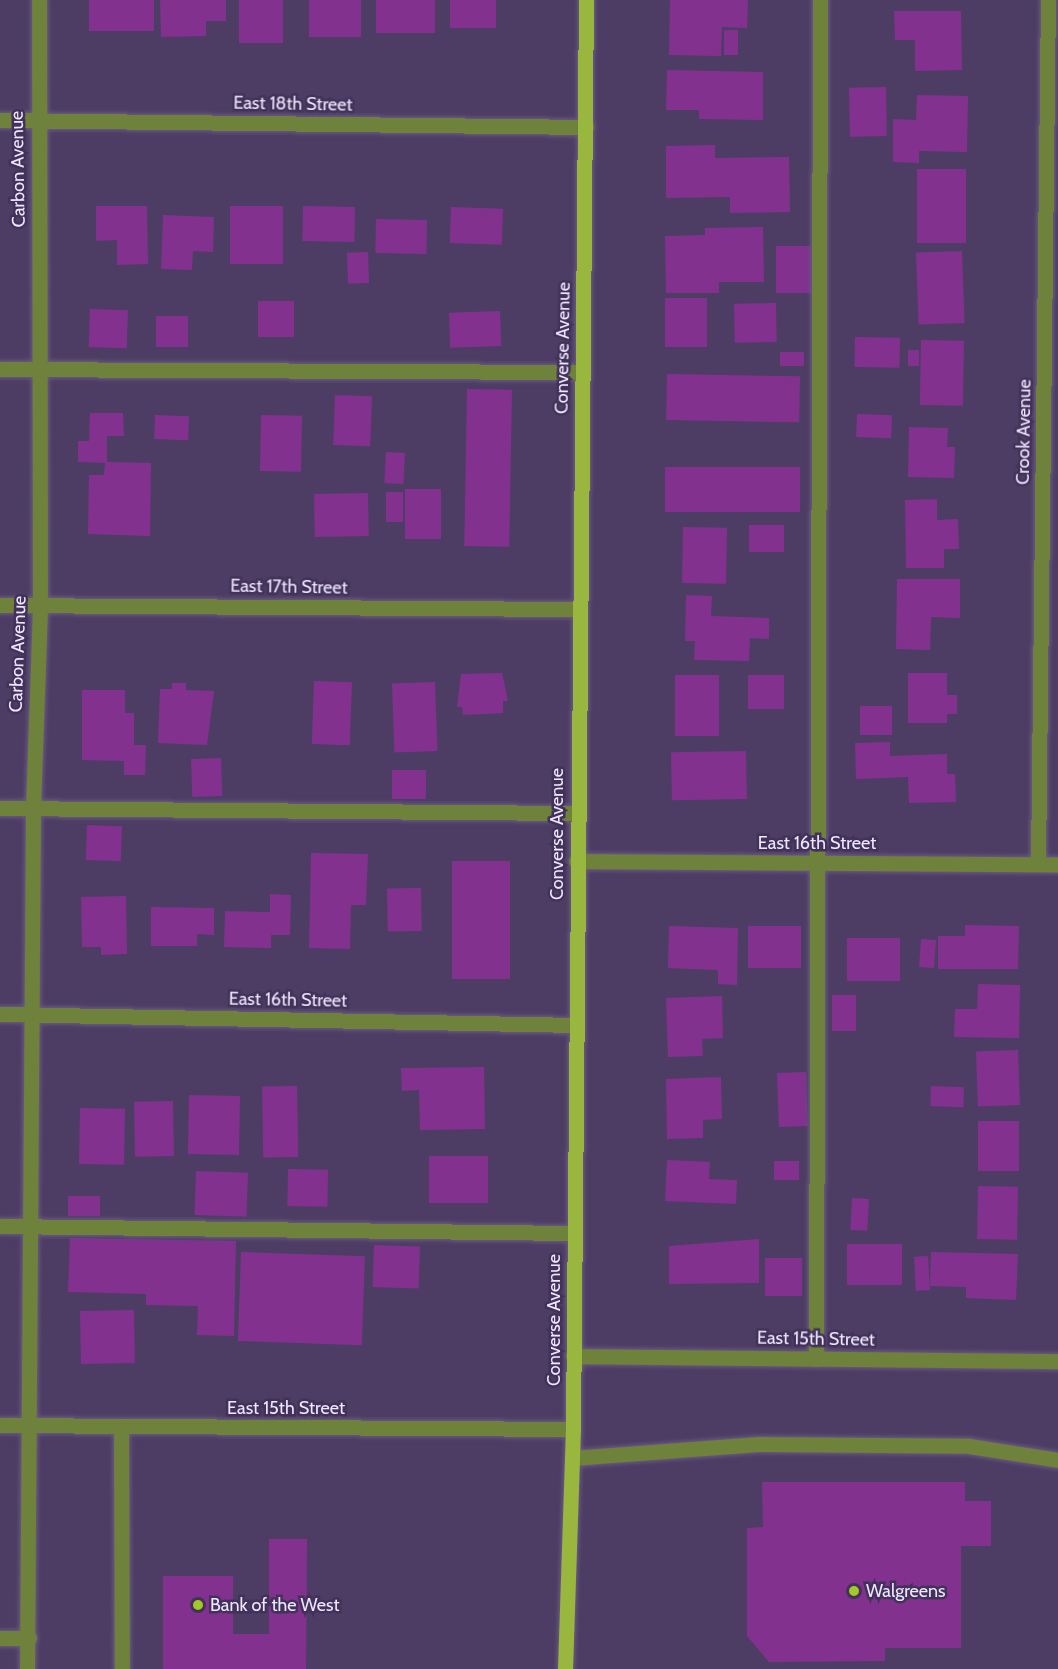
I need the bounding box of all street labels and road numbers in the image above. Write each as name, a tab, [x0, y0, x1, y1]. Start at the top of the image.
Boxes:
street label: East 18th Street	[233, 92, 353, 116]
street label: Carbon Avenue	[6, 111, 30, 227]
street label: Converse Avenue	[551, 282, 575, 414]
street label: Crook Avenue	[1012, 379, 1036, 485]
street label: East 17th Street	[230, 575, 348, 599]
street label: Carbon Avenue	[5, 595, 31, 713]
street label: Converse Avenue	[546, 768, 568, 900]
street label: East 16th Street	[758, 832, 876, 854]
street label: East 16th Street	[229, 988, 347, 1012]
street label: Converse Avenue	[543, 1254, 565, 1386]
street label: East 15th Street	[757, 1327, 875, 1351]
street label: East 15th Street	[227, 1397, 345, 1419]

